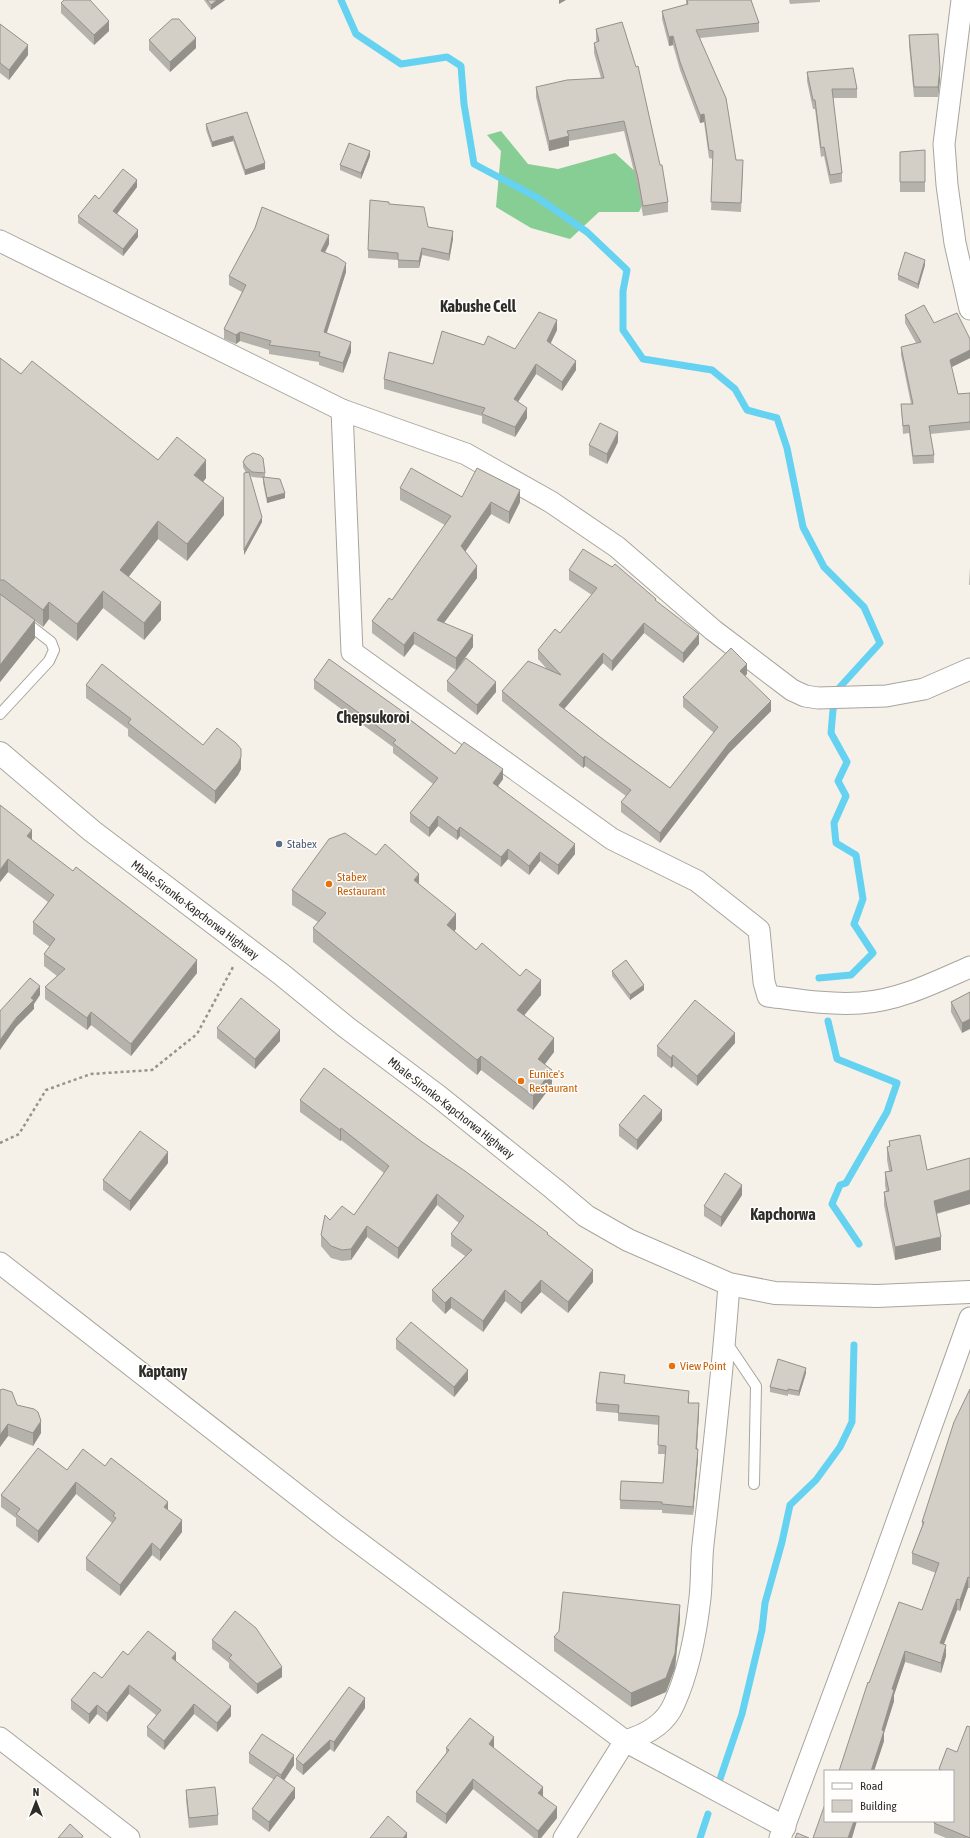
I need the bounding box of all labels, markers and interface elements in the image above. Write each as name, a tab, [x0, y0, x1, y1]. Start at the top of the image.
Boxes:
district label: Kabushe Cell	[440, 297, 517, 315]
district label: Chepsukoroi	[336, 708, 410, 726]
place label: Stabex	[287, 837, 317, 851]
marker: Stabex	[274, 839, 284, 849]
street label: Mbale-Sironko-Kapchorwa Highway	[128, 857, 262, 963]
place label: Stabex Restaurant	[337, 870, 386, 898]
marker: Stabex Restaurant	[324, 879, 334, 889]
street label: Mbale-Sironko-Kapchorwa Highway	[385, 1054, 517, 1162]
place label: Eunice's Restaurant	[529, 1067, 578, 1095]
marker: Eunice's Restaurant	[516, 1076, 526, 1086]
district label: Kapchorwa	[750, 1205, 816, 1223]
place label: View Point	[680, 1359, 727, 1373]
marker: View Point	[667, 1361, 677, 1371]
district label: Kaptany	[139, 1362, 188, 1380]
legend	[824, 1770, 954, 1822]
text: Road	[860, 1779, 883, 1793]
north arrow	[16, 1782, 56, 1822]
text: N	[33, 1786, 39, 1798]
text: Building	[860, 1799, 898, 1813]

